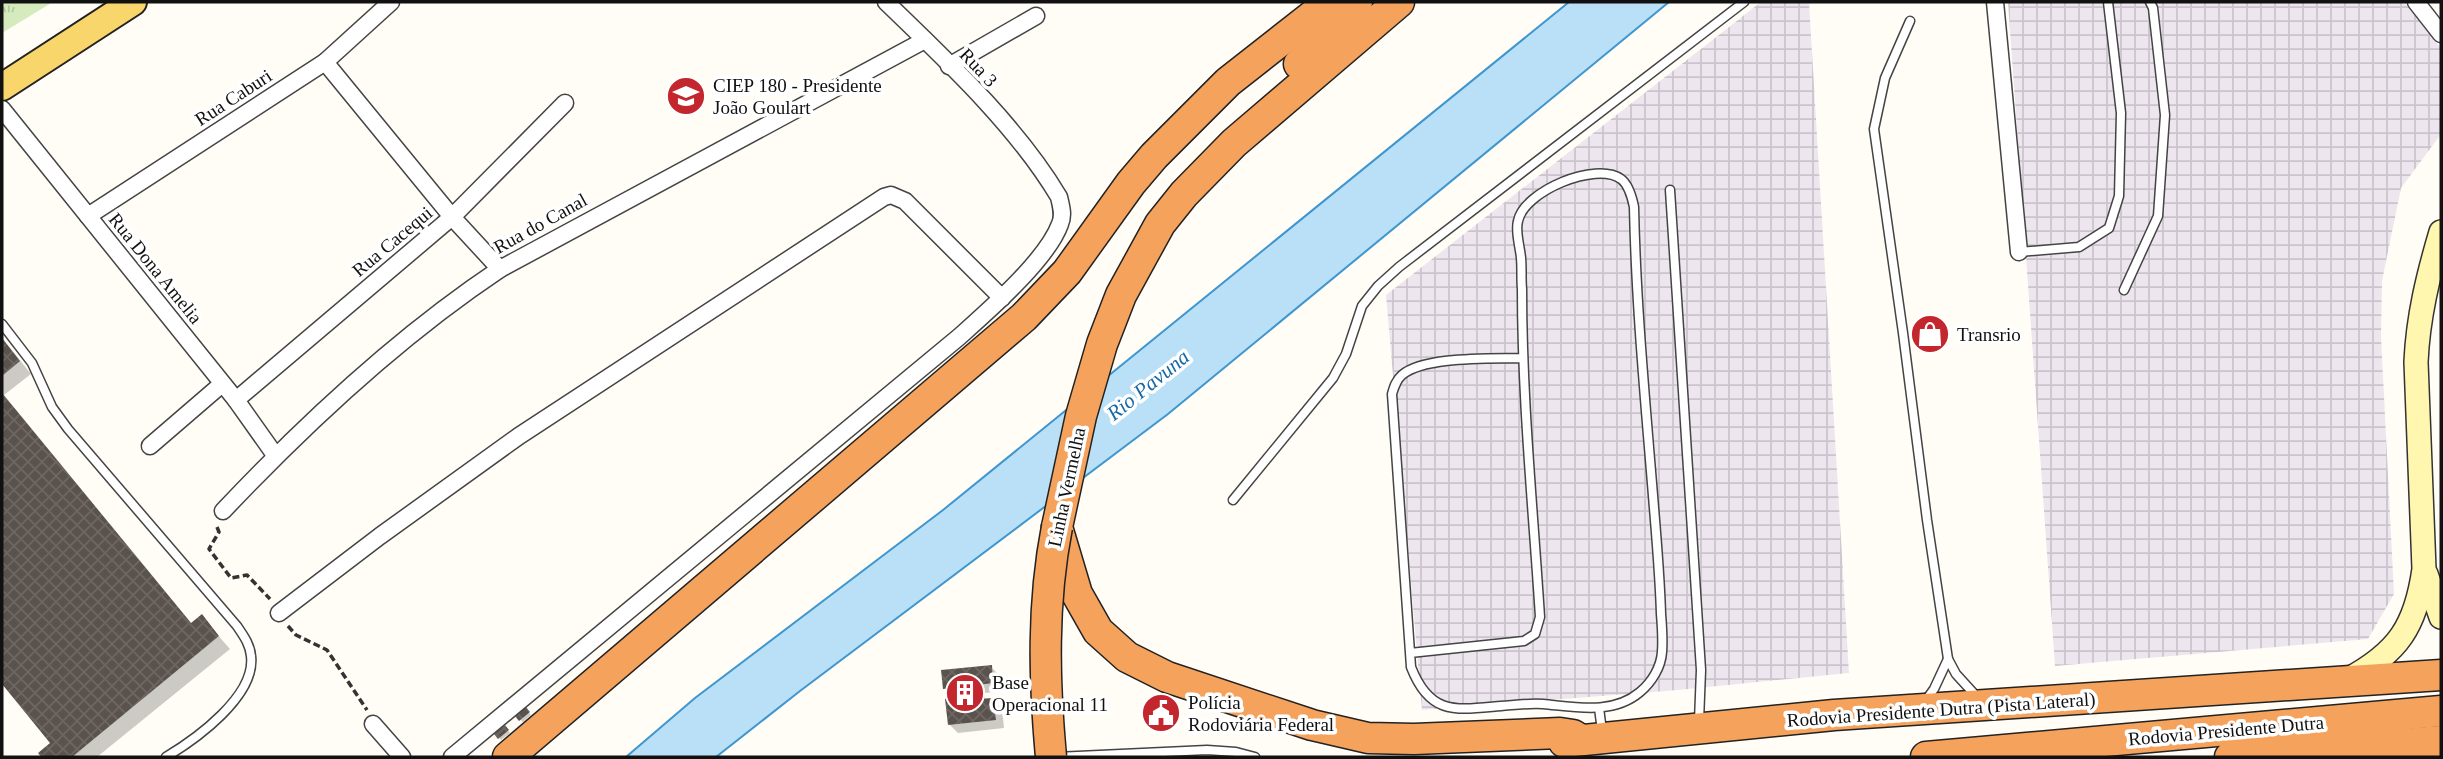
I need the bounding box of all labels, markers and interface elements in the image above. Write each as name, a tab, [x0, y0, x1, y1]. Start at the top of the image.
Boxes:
street label: Rua 3	[956, 44, 1002, 91]
street label: Rua Caburi	[191, 65, 276, 130]
school or university icon: CIEP 180 - Presidente João Goulart	[665, 75, 707, 117]
place label: CIEP 180 - Presidente João Goulart	[713, 75, 882, 118]
street label: Rua do Canal	[490, 189, 591, 258]
street label: Rua Cacequi	[348, 202, 436, 281]
street label: Rua Dona Amelia	[105, 209, 207, 328]
shop icon: Transrio	[1909, 313, 1951, 355]
place label: Transrio	[1957, 324, 2021, 345]
water label: Rio Pavuna	[1101, 345, 1194, 426]
street label: Linha Vermelha	[1044, 425, 1090, 549]
building icon: Base Operacional 11	[944, 672, 986, 714]
place label: Base Operacional 11	[992, 672, 1108, 715]
street label: Rodovia Presidente Dutra (Pista Lateral)	[1786, 688, 2096, 732]
public building icon: Polícia Rodoviária Federal	[1140, 692, 1182, 734]
place label: Polícia Rodoviária Federal	[1188, 692, 1334, 735]
street label: Rodovia Presidente Dutra	[2127, 711, 2325, 750]

